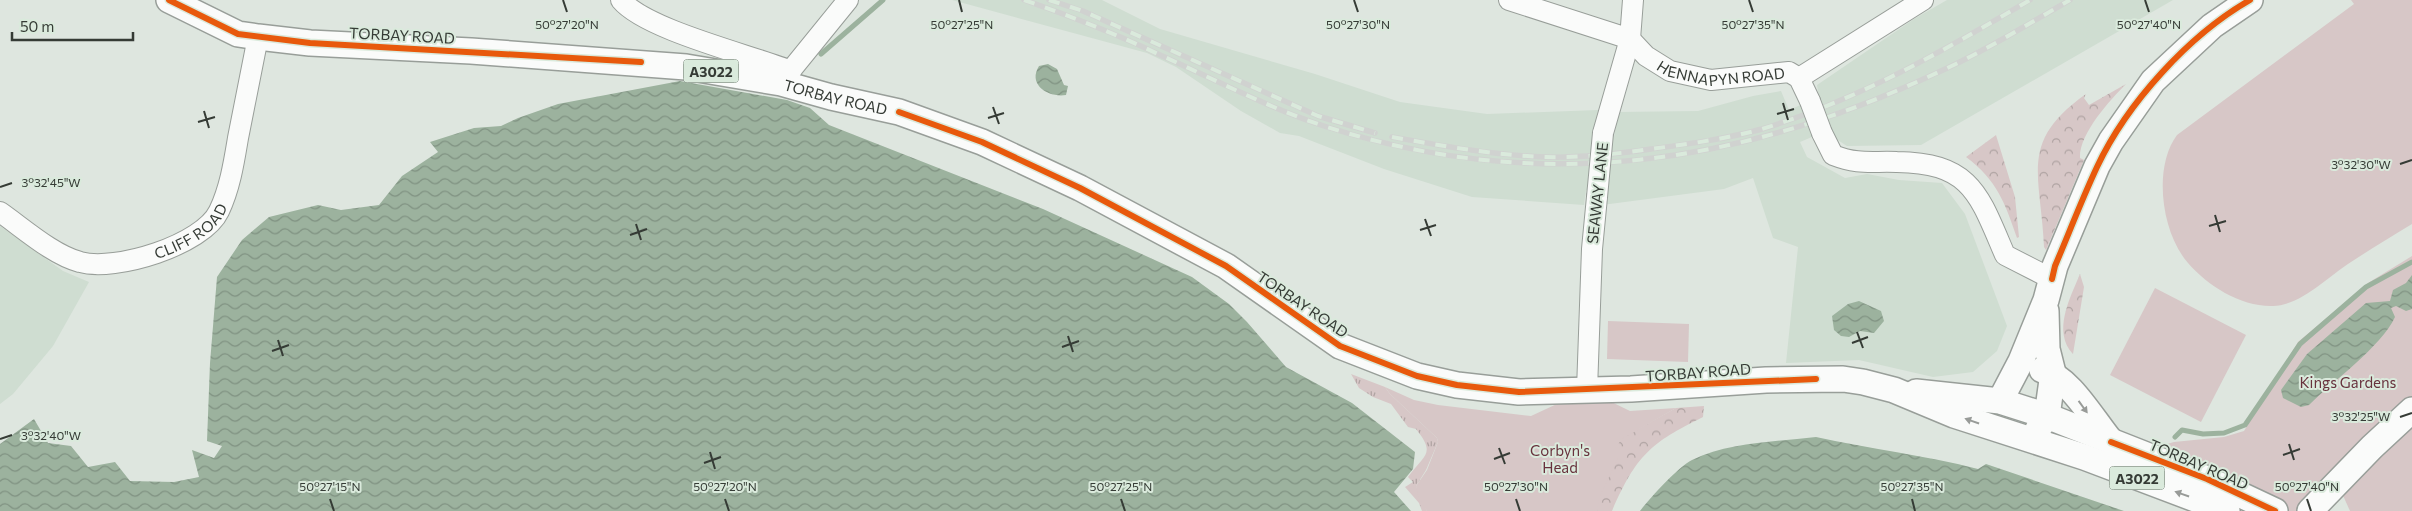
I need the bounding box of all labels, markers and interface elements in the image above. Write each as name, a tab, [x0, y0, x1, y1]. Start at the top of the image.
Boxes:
scale bar	[12, 10, 134, 42]
text: 50 m	[20, 17, 54, 35]
text: 50°27'20"N	[535, 17, 599, 31]
text: 50°27'25"N	[931, 17, 993, 31]
text: 50°27'30"N	[1326, 17, 1390, 31]
text: 50°27'35"N	[1722, 17, 1784, 31]
text: 50°27'40"N	[2117, 17, 2181, 31]
street label: TORBAY ROAD	[349, 23, 455, 47]
street label: HENNAPYN ROAD	[1654, 56, 1785, 89]
road number: A3022	[684, 59, 738, 82]
street label: TORBAY ROAD	[782, 75, 889, 118]
street label: SEAWAY LANE	[1583, 141, 1611, 245]
text: 3°32'30"W	[2331, 157, 2391, 171]
text: 3°32'45"W	[21, 175, 81, 189]
street label: CLIFF ROAD	[152, 201, 230, 262]
street label: TORBAY ROAD	[1254, 267, 1352, 341]
street label: TORBAY ROAD	[1645, 359, 1751, 385]
park label: Kings Gardens	[2300, 373, 2397, 391]
one-way arrow	[2078, 400, 2088, 414]
text: 3°32'25"W	[2332, 409, 2390, 423]
one-way arrow	[1964, 417, 1979, 425]
text: 3°32'40"W	[21, 428, 81, 442]
street label: TORBAY ROAD	[2147, 435, 2251, 493]
park label: Corbyn's Head	[1530, 441, 1590, 476]
road number: A3022	[2110, 466, 2164, 489]
text: 50°27'15"N	[299, 479, 361, 493]
text: 50°27'20"N	[693, 479, 757, 493]
text: 50°27'25"N	[1090, 479, 1152, 493]
text: 50°27'30"N	[1484, 479, 1548, 493]
text: 50°27'35"N	[1881, 479, 1943, 493]
text: 50°27'40"N	[2275, 479, 2339, 493]
one-way arrow	[2174, 490, 2189, 497]

